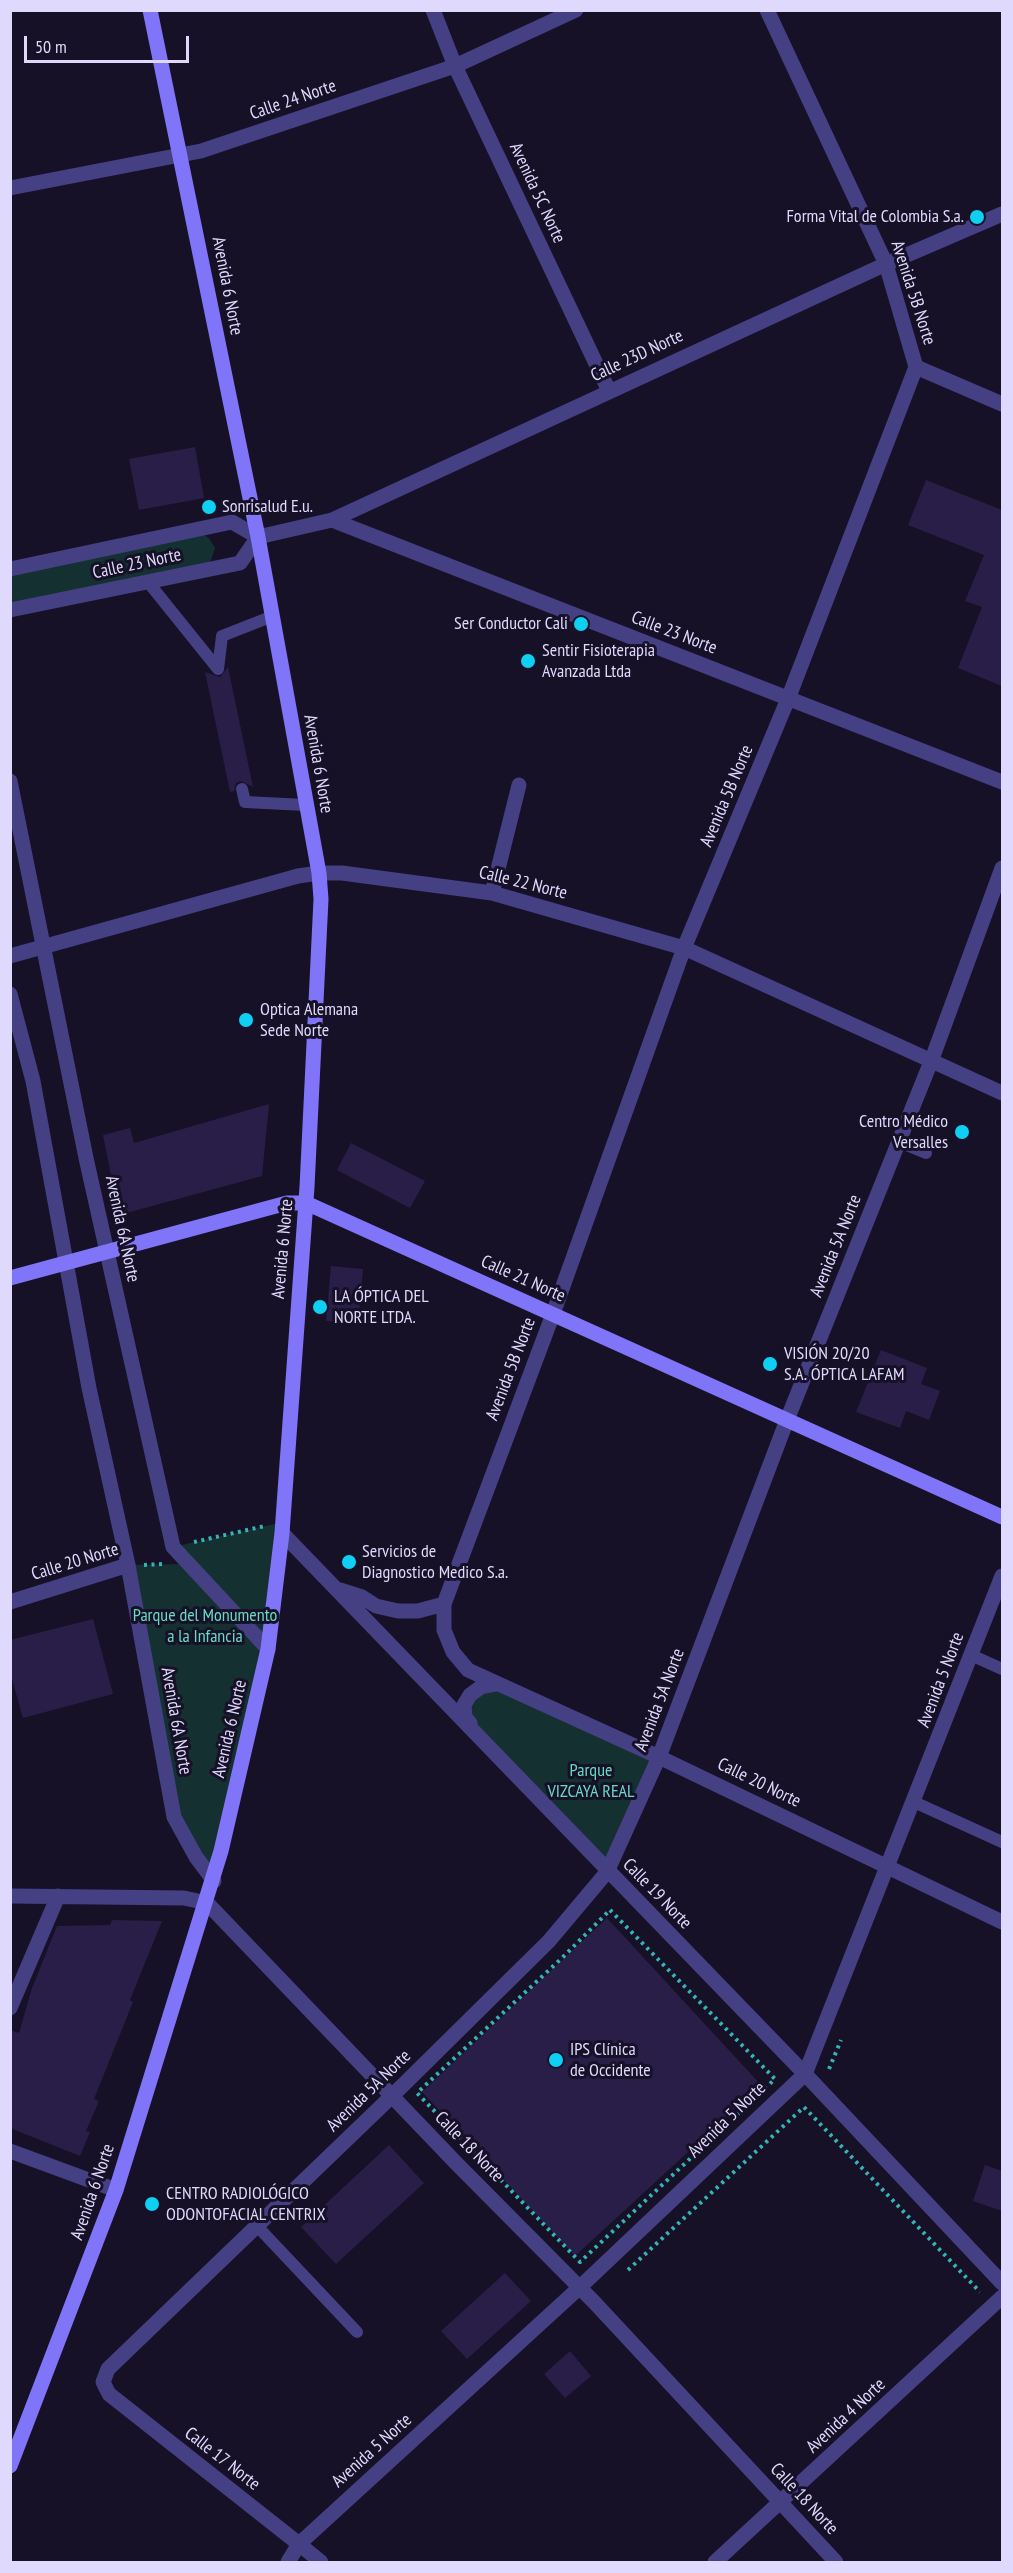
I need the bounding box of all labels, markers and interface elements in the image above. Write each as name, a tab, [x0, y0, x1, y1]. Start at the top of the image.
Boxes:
scale bar	[27, 24, 192, 62]
text: 50 m	[35, 35, 67, 58]
street label: Calle 24 Norte	[247, 75, 339, 125]
street label: Avenida 5C Norte	[504, 139, 570, 247]
place label: Forma Vital de Colombia S.a.	[786, 206, 964, 228]
marker: Forma Vital de Colombia S.a.	[968, 208, 986, 226]
street label: Avenida 6 Norte	[207, 235, 247, 337]
street label: Avenida 5B Norte	[886, 238, 940, 348]
street label: Calle 23D Norte	[587, 325, 687, 387]
place label: Sonrisalud E.u.	[222, 496, 313, 518]
marker: Sonrisalud E.u.	[200, 498, 218, 516]
street label: Calle 23 Norte	[91, 544, 183, 584]
street label: Calle 23 Norte	[628, 607, 720, 659]
place label: Ser Conductor Cali	[454, 613, 568, 635]
marker: Ser Conductor Cali	[572, 615, 590, 633]
place label: Sentir Fisioterapia Avanzada Ltda	[542, 640, 655, 682]
marker: Sentir Fisioterapia Avanzada Ltda	[519, 652, 537, 670]
street label: Avenida 6 Norte	[299, 713, 337, 815]
street label: Avenida 5B Norte	[696, 742, 758, 850]
street label: Calle 22 Norte	[477, 862, 569, 904]
place label: Optica Alemana Sede Norte	[260, 999, 358, 1042]
marker: Optica Alemana Sede Norte	[237, 1011, 255, 1029]
place label: Centro Médico Versalles	[859, 1111, 948, 1154]
marker: Centro Médico Versalles	[953, 1123, 971, 1141]
street label: Avenida 6A Norte	[100, 1174, 144, 1284]
street label: Avenida 5A Norte	[806, 1192, 866, 1300]
street label: Avenida 6 Norte	[268, 1198, 298, 1300]
street label: Calle 21 Norte	[478, 1251, 568, 1307]
place label: LA ÓPTICA DEL NORTE LTDA.	[334, 1286, 429, 1328]
marker: LA ÓPTICA DEL NORTE LTDA.	[311, 1298, 329, 1316]
street label: Avenida 5B Norte	[481, 1315, 541, 1423]
place label: VISIÓN 20/20 S.A. ÓPTICA LAFAM	[784, 1343, 904, 1386]
marker: VISIÓN 20/20 S.A. ÓPTICA LAFAM	[761, 1355, 779, 1373]
street label: Calle 20 Norte	[29, 1539, 121, 1585]
place label: Servicios de Diagnostico Medico S.a.	[362, 1541, 508, 1584]
marker: Servicios de Diagnostico Medico S.a.	[340, 1553, 358, 1571]
park label: Parque del Monumento a la Infancia	[133, 1605, 277, 1648]
street label: Avenida 5 Norte	[913, 1629, 969, 1731]
street label: Avenida 5A Norte	[630, 1645, 690, 1755]
street label: Avenida 6A Norte	[156, 1666, 196, 1776]
street label: Avenida 6 Norte	[208, 1678, 252, 1780]
street label: Calle 20 Norte	[714, 1754, 804, 1812]
park label: Parque VIZCAYA REAL	[547, 1760, 635, 1802]
street label: Calle 19 Norte	[618, 1854, 696, 1934]
place label: IPS Clínica de Occidente	[570, 2039, 651, 2082]
street label: Avenida 5A Norte	[322, 2046, 416, 2136]
marker: IPS Clínica de Occidente	[547, 2051, 565, 2069]
street label: Avenida 5 Norte	[684, 2078, 770, 2162]
street label: Calle 18 Norte	[430, 2107, 508, 2187]
street label: Avenida 6 Norte	[67, 2141, 119, 2243]
place label: CENTRO RADIOLÓGICO ODONTOFACIAL CENTRIX	[166, 2183, 325, 2226]
marker: CENTRO RADIOLÓGICO ODONTOFACIAL CENTRIX	[143, 2195, 161, 2213]
street label: Avenida 4 Norte	[802, 2374, 890, 2458]
street label: Avenida 5 Norte	[328, 2410, 416, 2492]
street label: Calle 17 Norte	[180, 2423, 264, 2495]
street label: Calle 18 Norte	[765, 2459, 843, 2539]

